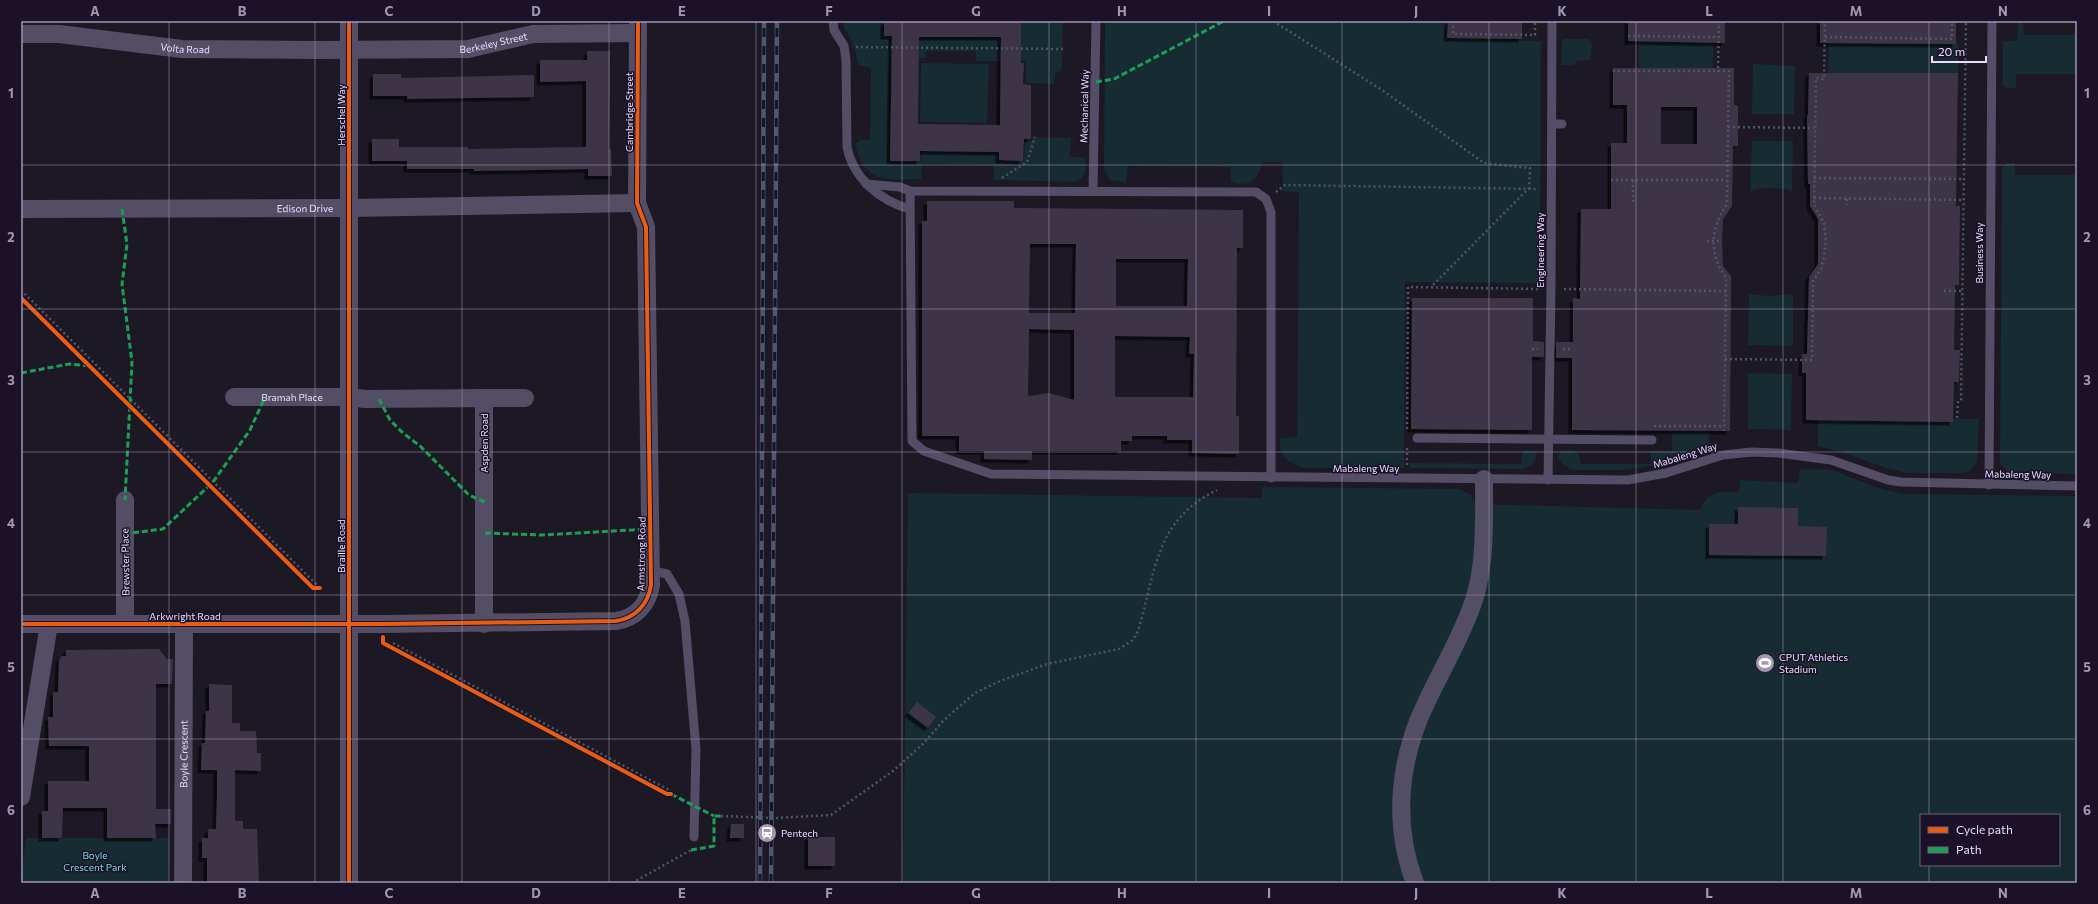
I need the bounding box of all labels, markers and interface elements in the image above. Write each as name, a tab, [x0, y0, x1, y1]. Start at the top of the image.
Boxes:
text: A	[90, 3, 100, 19]
text: B	[238, 3, 247, 19]
text: C	[385, 3, 394, 19]
text: D	[531, 3, 541, 19]
text: E	[678, 3, 686, 19]
text: F	[825, 3, 833, 19]
text: G	[971, 3, 981, 19]
text: H	[1117, 3, 1127, 19]
text: I	[1267, 3, 1271, 19]
text: J	[1414, 3, 1418, 19]
text: K	[1557, 3, 1567, 19]
text: L	[1705, 3, 1713, 19]
text: M	[1850, 3, 1862, 19]
text: N	[1998, 3, 2008, 19]
street label: Berkeley Street	[459, 29, 529, 55]
scale bar	[1932, 38, 1986, 64]
street label: Volta Road	[160, 40, 210, 55]
text: 20 m	[1938, 44, 1965, 58]
street label: Mechanical Way	[1077, 69, 1091, 143]
street label: Cambridge Street	[623, 72, 635, 152]
street label: Herschel Way	[335, 84, 347, 146]
text: 1	[8, 85, 14, 101]
text: 1	[2084, 85, 2090, 101]
street label: Edison Drive	[277, 202, 333, 214]
street label: Engineering Way	[1534, 212, 1546, 288]
street label: Business Way	[1973, 222, 1985, 284]
text: 2	[7, 229, 15, 245]
text: 2	[2083, 229, 2091, 245]
text: 3	[7, 372, 15, 388]
text: 3	[2083, 372, 2091, 388]
street label: Bramah Place	[261, 391, 323, 403]
street label: Aspden Road	[478, 413, 490, 473]
street label: Mabaleng Way	[1651, 440, 1719, 470]
street label: Mabaleng Way	[1333, 462, 1399, 474]
street label: Mabaleng Way	[1985, 467, 2051, 481]
text: 4	[7, 515, 15, 531]
text: 4	[2083, 515, 2091, 531]
street label: Armstrong Road	[634, 516, 648, 591]
street label: Braille Road	[335, 519, 347, 573]
street label: Brewster Place	[118, 528, 132, 596]
street label: Arkwright Road	[149, 610, 221, 622]
place label: CPUT Athletics Stadium	[1779, 651, 1848, 675]
sports icon: CPUT Athletics Stadium	[1754, 652, 1776, 674]
text: 5	[7, 659, 15, 675]
text: 5	[2083, 659, 2091, 675]
street label: Boyle Crescent	[177, 720, 190, 788]
text: 6	[7, 802, 15, 818]
text: 6	[2083, 802, 2091, 818]
legend	[1920, 814, 2060, 866]
station icon: Pentech	[756, 822, 778, 844]
text: Cycle path	[1956, 822, 2013, 836]
place label: Pentech	[781, 827, 818, 839]
text: Path	[1956, 842, 1982, 856]
park label: Boyle Crescent Park	[63, 849, 127, 873]
text: A	[90, 885, 100, 901]
text: B	[238, 885, 247, 901]
text: C	[385, 885, 394, 901]
text: D	[531, 885, 541, 901]
text: E	[678, 885, 686, 901]
text: F	[825, 885, 833, 901]
text: G	[971, 885, 981, 901]
text: H	[1117, 885, 1127, 901]
text: I	[1267, 885, 1271, 901]
text: J	[1414, 885, 1418, 901]
text: K	[1557, 885, 1567, 901]
text: L	[1705, 885, 1713, 901]
text: M	[1850, 885, 1862, 901]
text: N	[1998, 885, 2008, 901]

